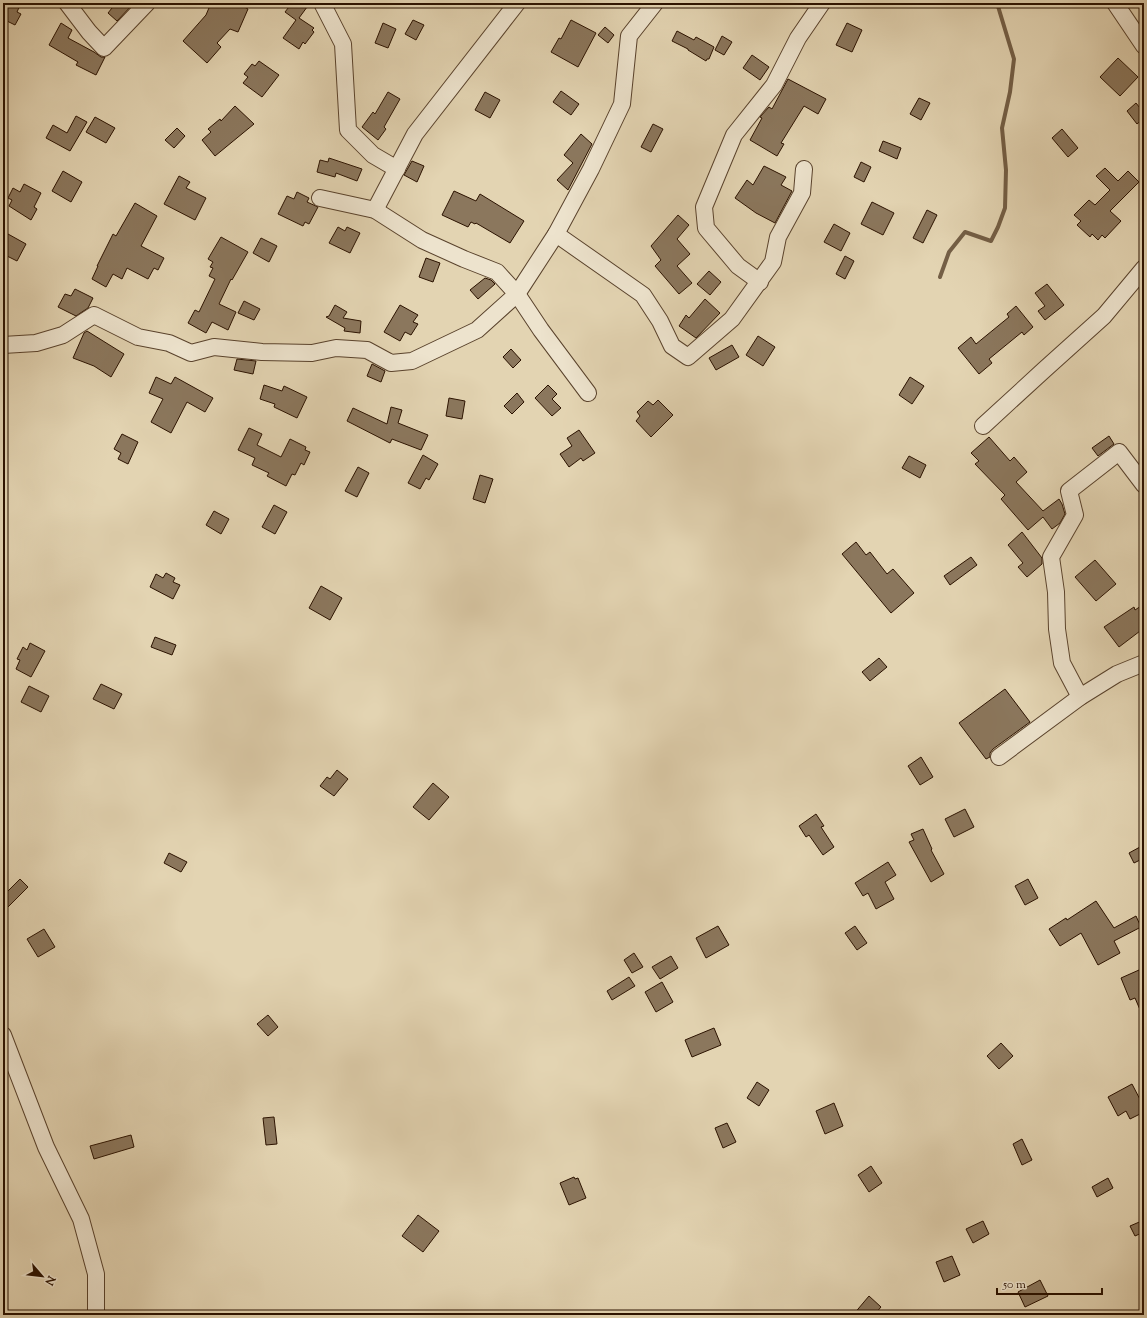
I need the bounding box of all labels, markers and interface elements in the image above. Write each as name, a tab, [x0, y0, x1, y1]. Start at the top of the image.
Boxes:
north arrow	[22, 1256, 62, 1296]
scale bar	[997, 1270, 1102, 1296]
text: N	[41, 1272, 60, 1288]
text: 50 m	[1002, 1276, 1026, 1294]

